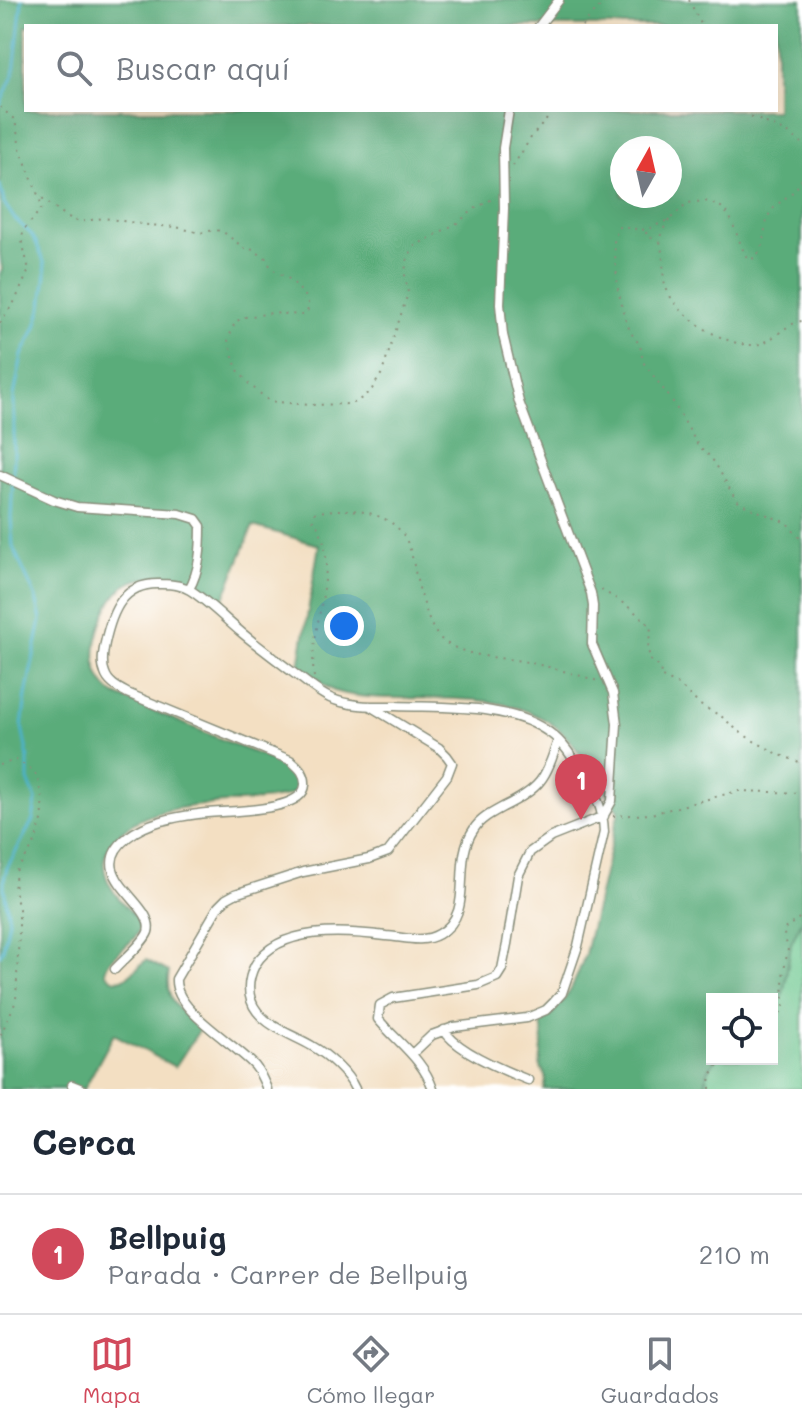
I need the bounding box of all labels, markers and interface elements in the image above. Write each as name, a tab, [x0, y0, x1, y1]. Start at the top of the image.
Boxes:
search box	[24, 24, 778, 112]
icon: search	[52, 46, 96, 90]
text: Buscar aquí	[116, 48, 290, 88]
north arrow	[610, 136, 682, 208]
your location	[324, 606, 364, 646]
pin: 1	[555, 754, 607, 820]
map controls	[706, 993, 778, 1065]
button: locate	[706, 993, 778, 1065]
text: Cerca	[32, 1119, 136, 1164]
text: Bellpuig	[108, 1217, 226, 1257]
text: 1	[52, 1237, 64, 1271]
text: 210 m	[699, 1237, 770, 1271]
text: Parada · Carrer de Bellpuig	[108, 1257, 468, 1291]
tab: Mapa	[83, 1332, 141, 1409]
tab: Cómo llegar	[307, 1332, 435, 1409]
tab: Guardados	[601, 1332, 719, 1409]

